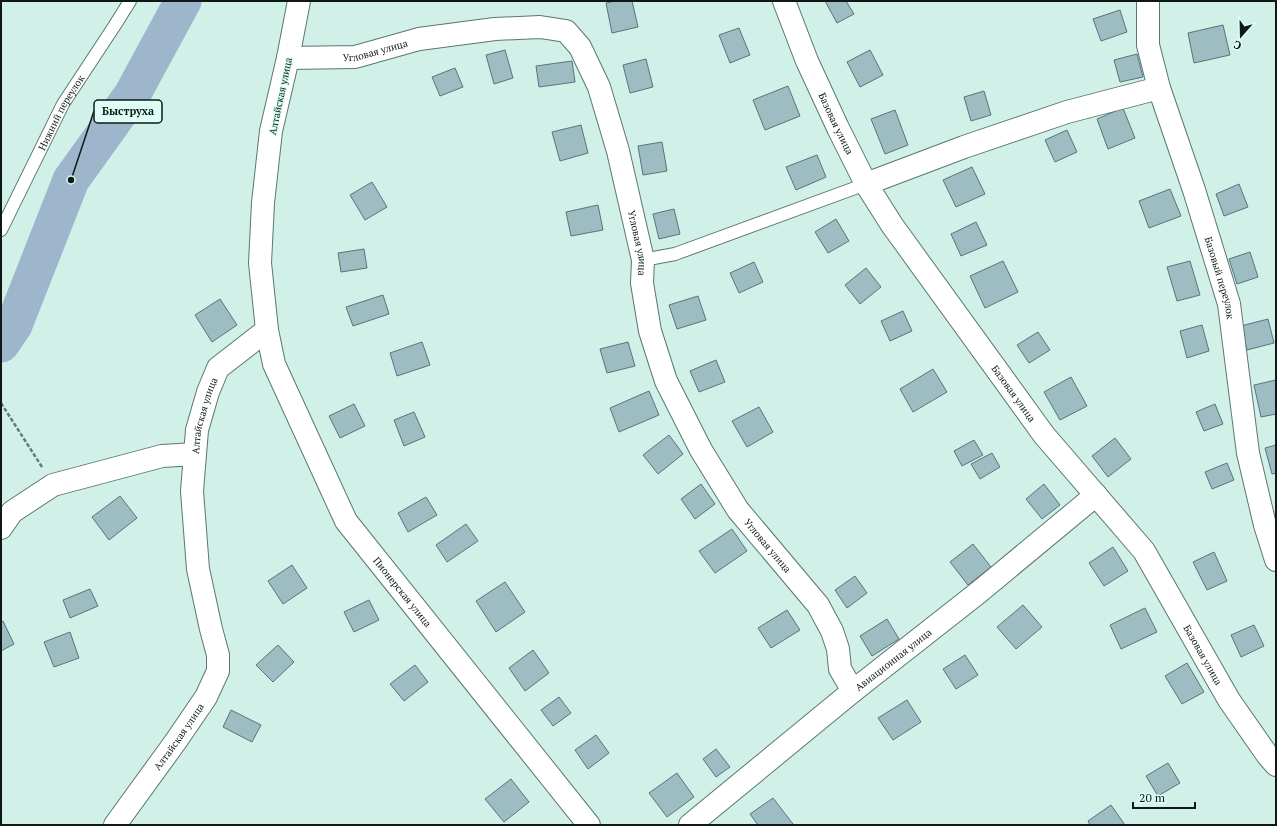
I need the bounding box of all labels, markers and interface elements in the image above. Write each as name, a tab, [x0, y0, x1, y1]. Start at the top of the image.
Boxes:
north arrow	[1221, 16, 1261, 56]
street label: Угловая улица	[343, 37, 409, 64]
text: С	[1232, 38, 1243, 53]
street label: Алтайская улица	[266, 56, 295, 136]
street label: Нижний переулок	[35, 72, 88, 152]
street label: Базовая улица	[815, 90, 856, 157]
callout: Быструха	[94, 100, 162, 123]
text: Быструха	[102, 104, 154, 118]
street label: Угловая улица	[625, 209, 649, 276]
street label: Базовый переулок	[1202, 235, 1237, 321]
street label: Базовая улица	[988, 363, 1038, 425]
street label: Алтайская улица	[189, 375, 220, 454]
street label: Угловая улица	[741, 516, 794, 575]
street label: Пионерская улица	[370, 554, 434, 630]
street label: Базовая улица	[1180, 623, 1225, 687]
street label: Авиационная улица	[853, 626, 934, 694]
street label: Алтайская улица	[151, 701, 207, 773]
scale bar	[1133, 784, 1195, 810]
text: 20 m	[1139, 790, 1166, 805]

